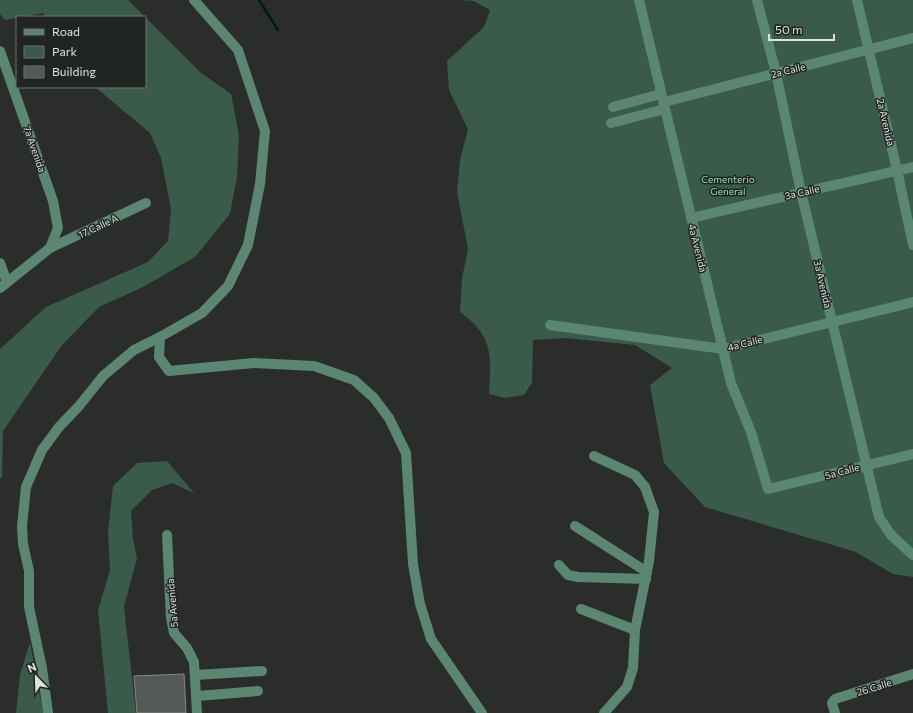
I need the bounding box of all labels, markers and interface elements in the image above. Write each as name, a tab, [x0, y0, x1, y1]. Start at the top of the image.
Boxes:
legend	[16, 16, 146, 88]
scale bar	[769, 16, 834, 42]
text: 50 m	[775, 22, 803, 36]
text: Road	[52, 24, 80, 38]
text: Park	[52, 44, 78, 58]
street label: 2a Calle	[770, 60, 806, 80]
text: Building	[52, 64, 96, 78]
street label: 2a Avenida	[875, 97, 897, 147]
street label: 7a Avenida	[21, 124, 49, 174]
park label: Cementerio General	[701, 173, 755, 197]
street label: 3a Calle	[783, 182, 821, 202]
street label: 17 Calle A	[76, 211, 120, 240]
street label: 4a Avenida	[686, 223, 710, 273]
street label: 3a Avenida	[812, 259, 834, 309]
street label: 4a Calle	[726, 333, 764, 353]
street label: 5a Calle	[823, 461, 861, 481]
street label: 5a Avenida	[164, 578, 180, 628]
north arrow	[16, 657, 56, 697]
text: N	[26, 660, 38, 675]
street label: 26 Calle	[855, 676, 893, 698]

